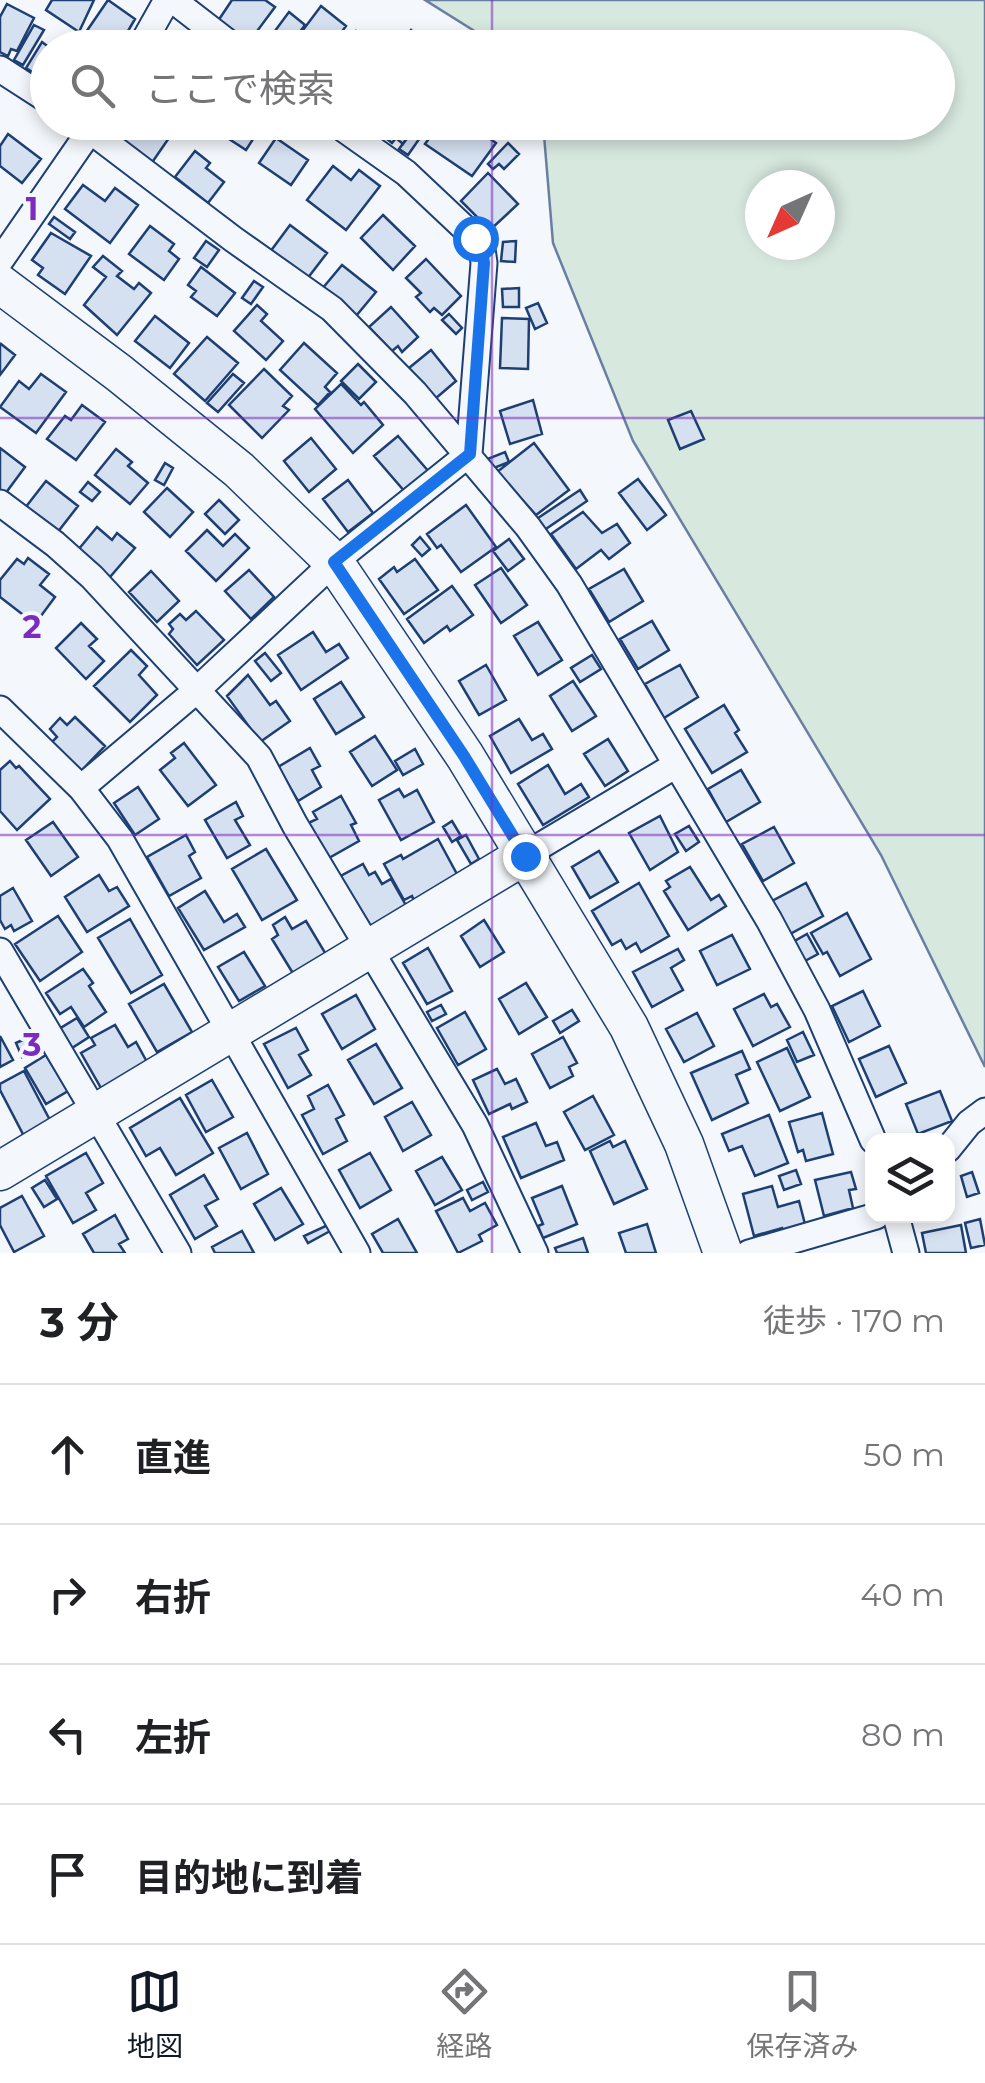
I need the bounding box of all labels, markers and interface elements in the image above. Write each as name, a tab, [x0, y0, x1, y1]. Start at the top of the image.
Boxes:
search box	[30, 30, 955, 140]
icon: search	[65, 58, 120, 113]
text: ここで検索	[145, 65, 335, 112]
north arrow	[745, 170, 835, 260]
text: 1	[26, 189, 38, 228]
route start	[453, 216, 499, 262]
text: 2	[23, 607, 41, 646]
route end	[503, 834, 549, 880]
text: 3	[22, 1025, 41, 1064]
map controls	[865, 1133, 955, 1223]
button: layers	[865, 1133, 955, 1223]
text: 3 分	[40, 1296, 119, 1348]
text: 徒歩 · 170 m	[763, 1301, 945, 1340]
icon: ahead	[40, 1427, 95, 1482]
text: 直進	[135, 1434, 211, 1481]
text: 50 m	[863, 1435, 945, 1474]
icon: right	[40, 1567, 95, 1622]
text: 右折	[135, 1574, 211, 1621]
text: 40 m	[860, 1575, 945, 1614]
icon: left	[40, 1707, 95, 1762]
text: 左折	[135, 1714, 211, 1761]
text: 80 m	[861, 1715, 945, 1754]
icon: arrive	[40, 1847, 95, 1902]
text: 目的地に到着	[135, 1854, 363, 1901]
tab: 地図	[127, 1964, 183, 2064]
tab: 経路	[436, 1964, 492, 2064]
tab: 保存済み	[746, 1964, 858, 2064]

